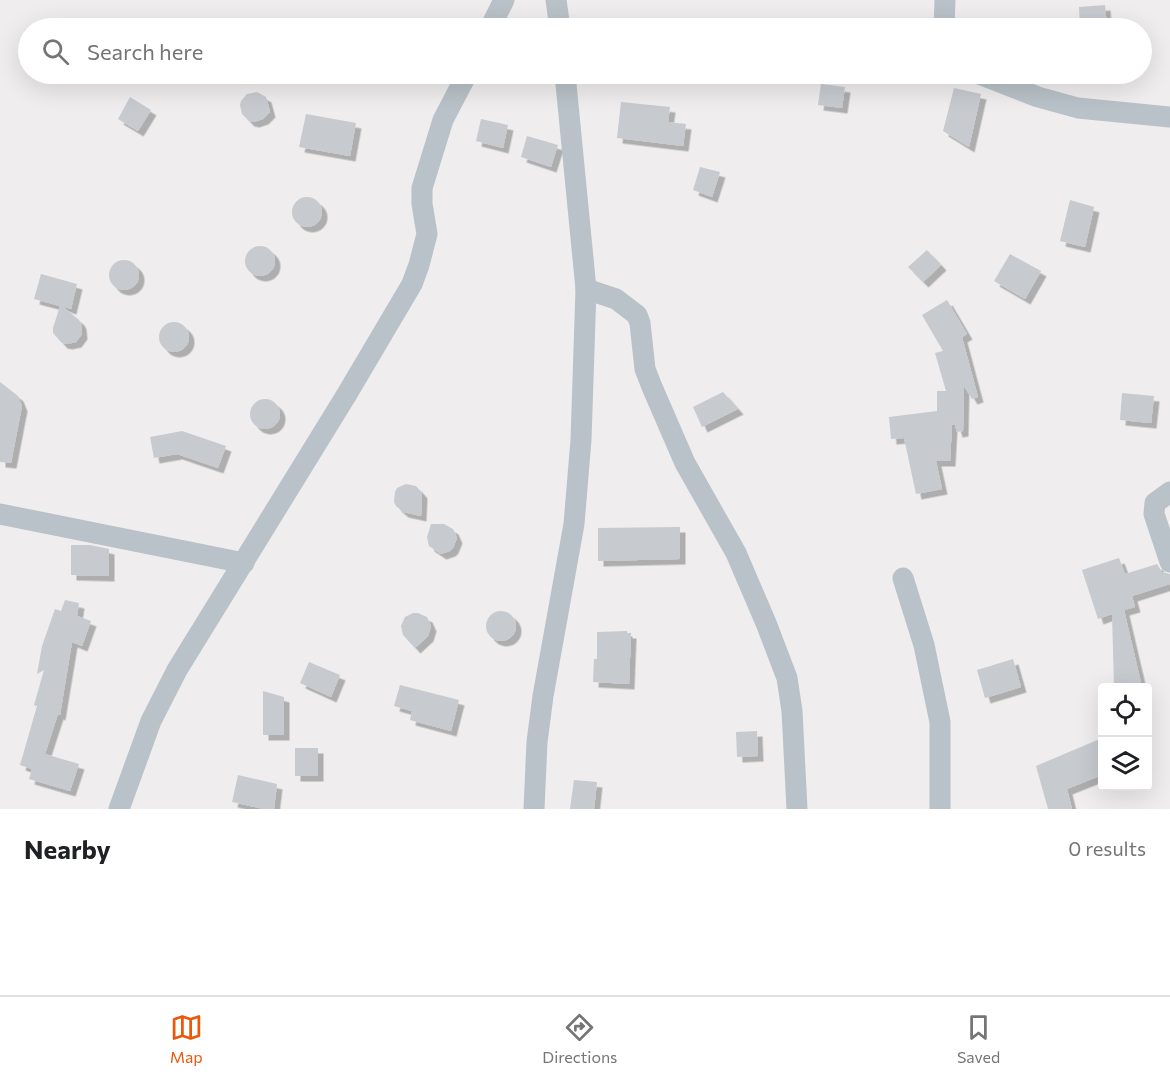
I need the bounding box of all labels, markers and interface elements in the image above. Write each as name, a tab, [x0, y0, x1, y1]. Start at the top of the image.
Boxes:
search box	[18, 18, 1152, 84]
icon: search	[39, 35, 72, 68]
text: Search here	[87, 38, 203, 65]
map controls	[1098, 683, 1152, 791]
button: locate	[1098, 683, 1152, 737]
button: layers	[1098, 737, 1152, 791]
text: Nearby	[24, 833, 111, 864]
text: 0 results	[1068, 836, 1146, 860]
tab: Map	[170, 1011, 203, 1066]
tab: Directions	[542, 1011, 617, 1066]
tab: Saved	[957, 1011, 1000, 1066]

